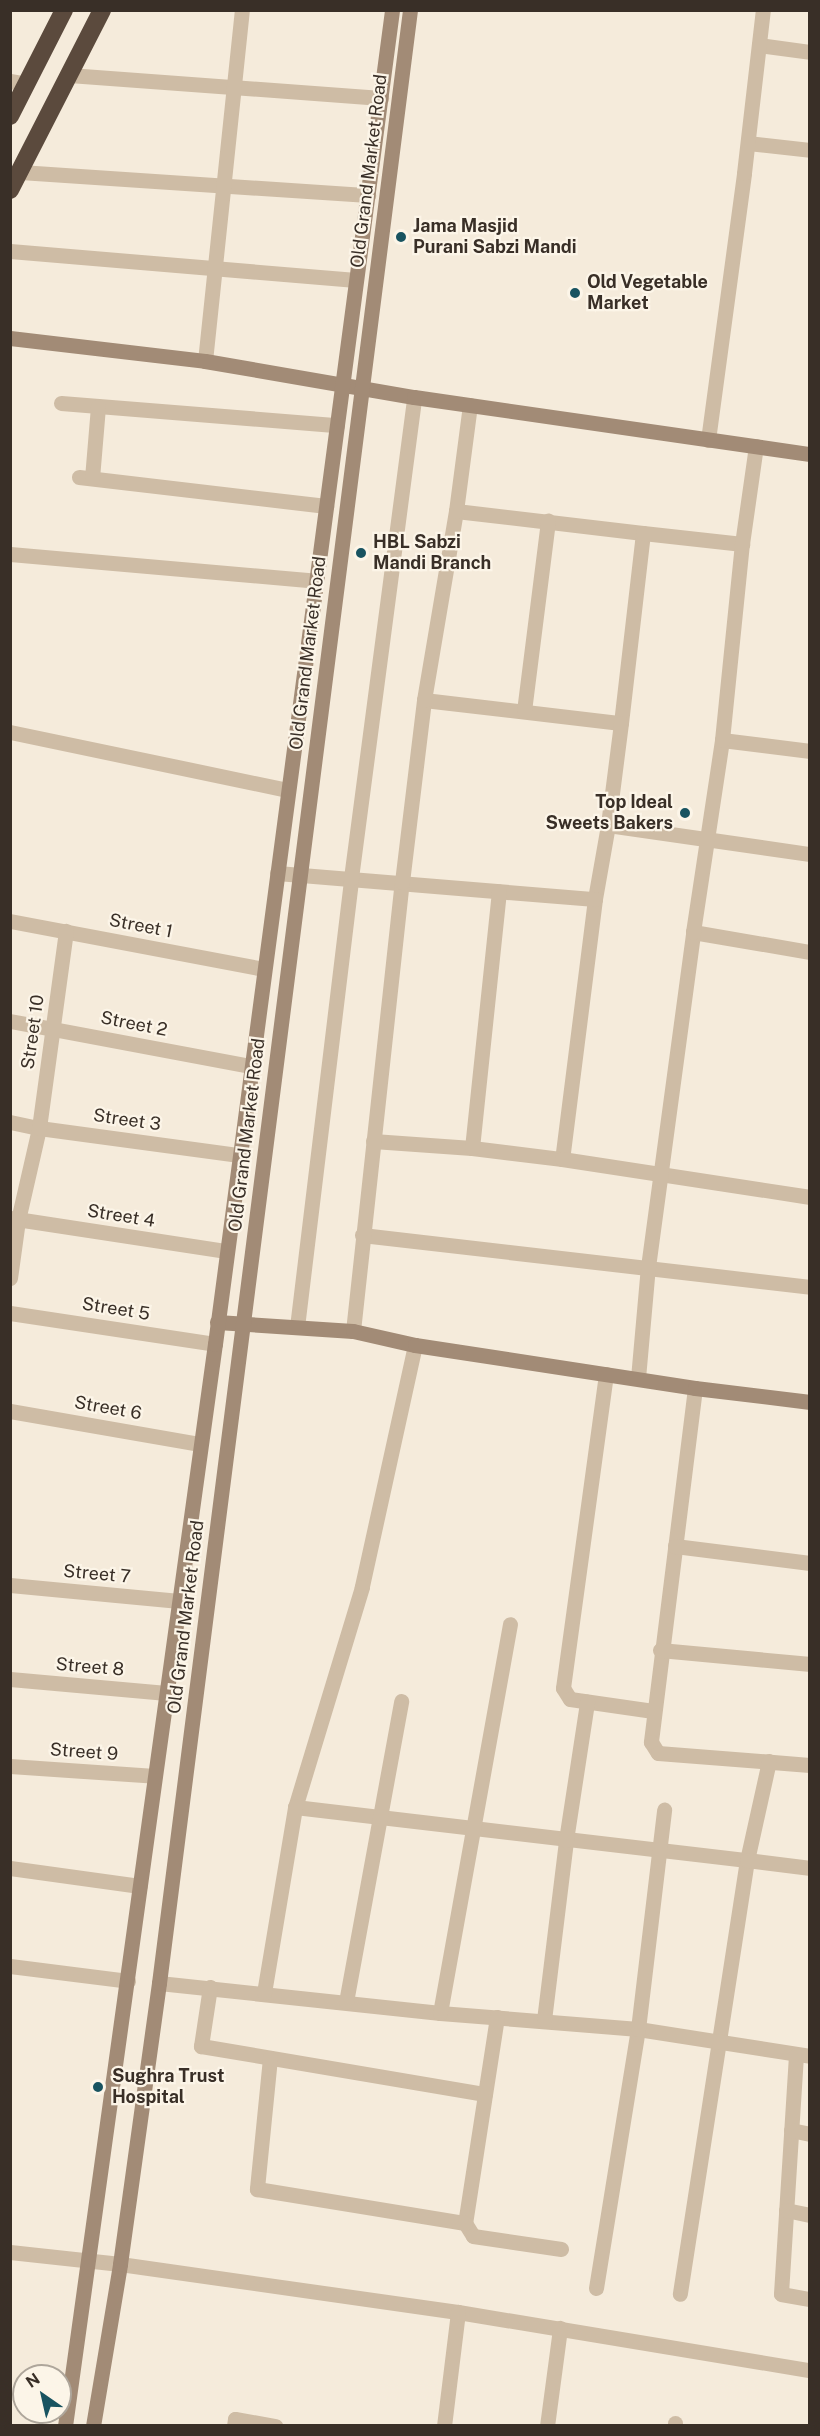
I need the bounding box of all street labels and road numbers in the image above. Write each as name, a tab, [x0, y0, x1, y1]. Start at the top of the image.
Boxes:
street label: Old Grand Market Road	[346, 73, 392, 269]
street label: Old Grand Market Road	[285, 555, 331, 751]
street label: Street 1	[107, 909, 175, 943]
street label: Street 10	[17, 993, 49, 1071]
street label: Street 2	[99, 1007, 169, 1041]
street label: Old Grand Market Road	[224, 1037, 270, 1233]
street label: Street 3	[92, 1105, 162, 1135]
street label: Street 4	[86, 1200, 156, 1232]
street label: Street 5	[80, 1293, 152, 1325]
street label: Street 6	[73, 1391, 143, 1425]
street label: Old Grand Market Road	[163, 1519, 209, 1715]
street label: Street 7	[62, 1560, 132, 1588]
street label: Street 8	[55, 1653, 125, 1681]
street label: Street 9	[49, 1739, 119, 1765]

